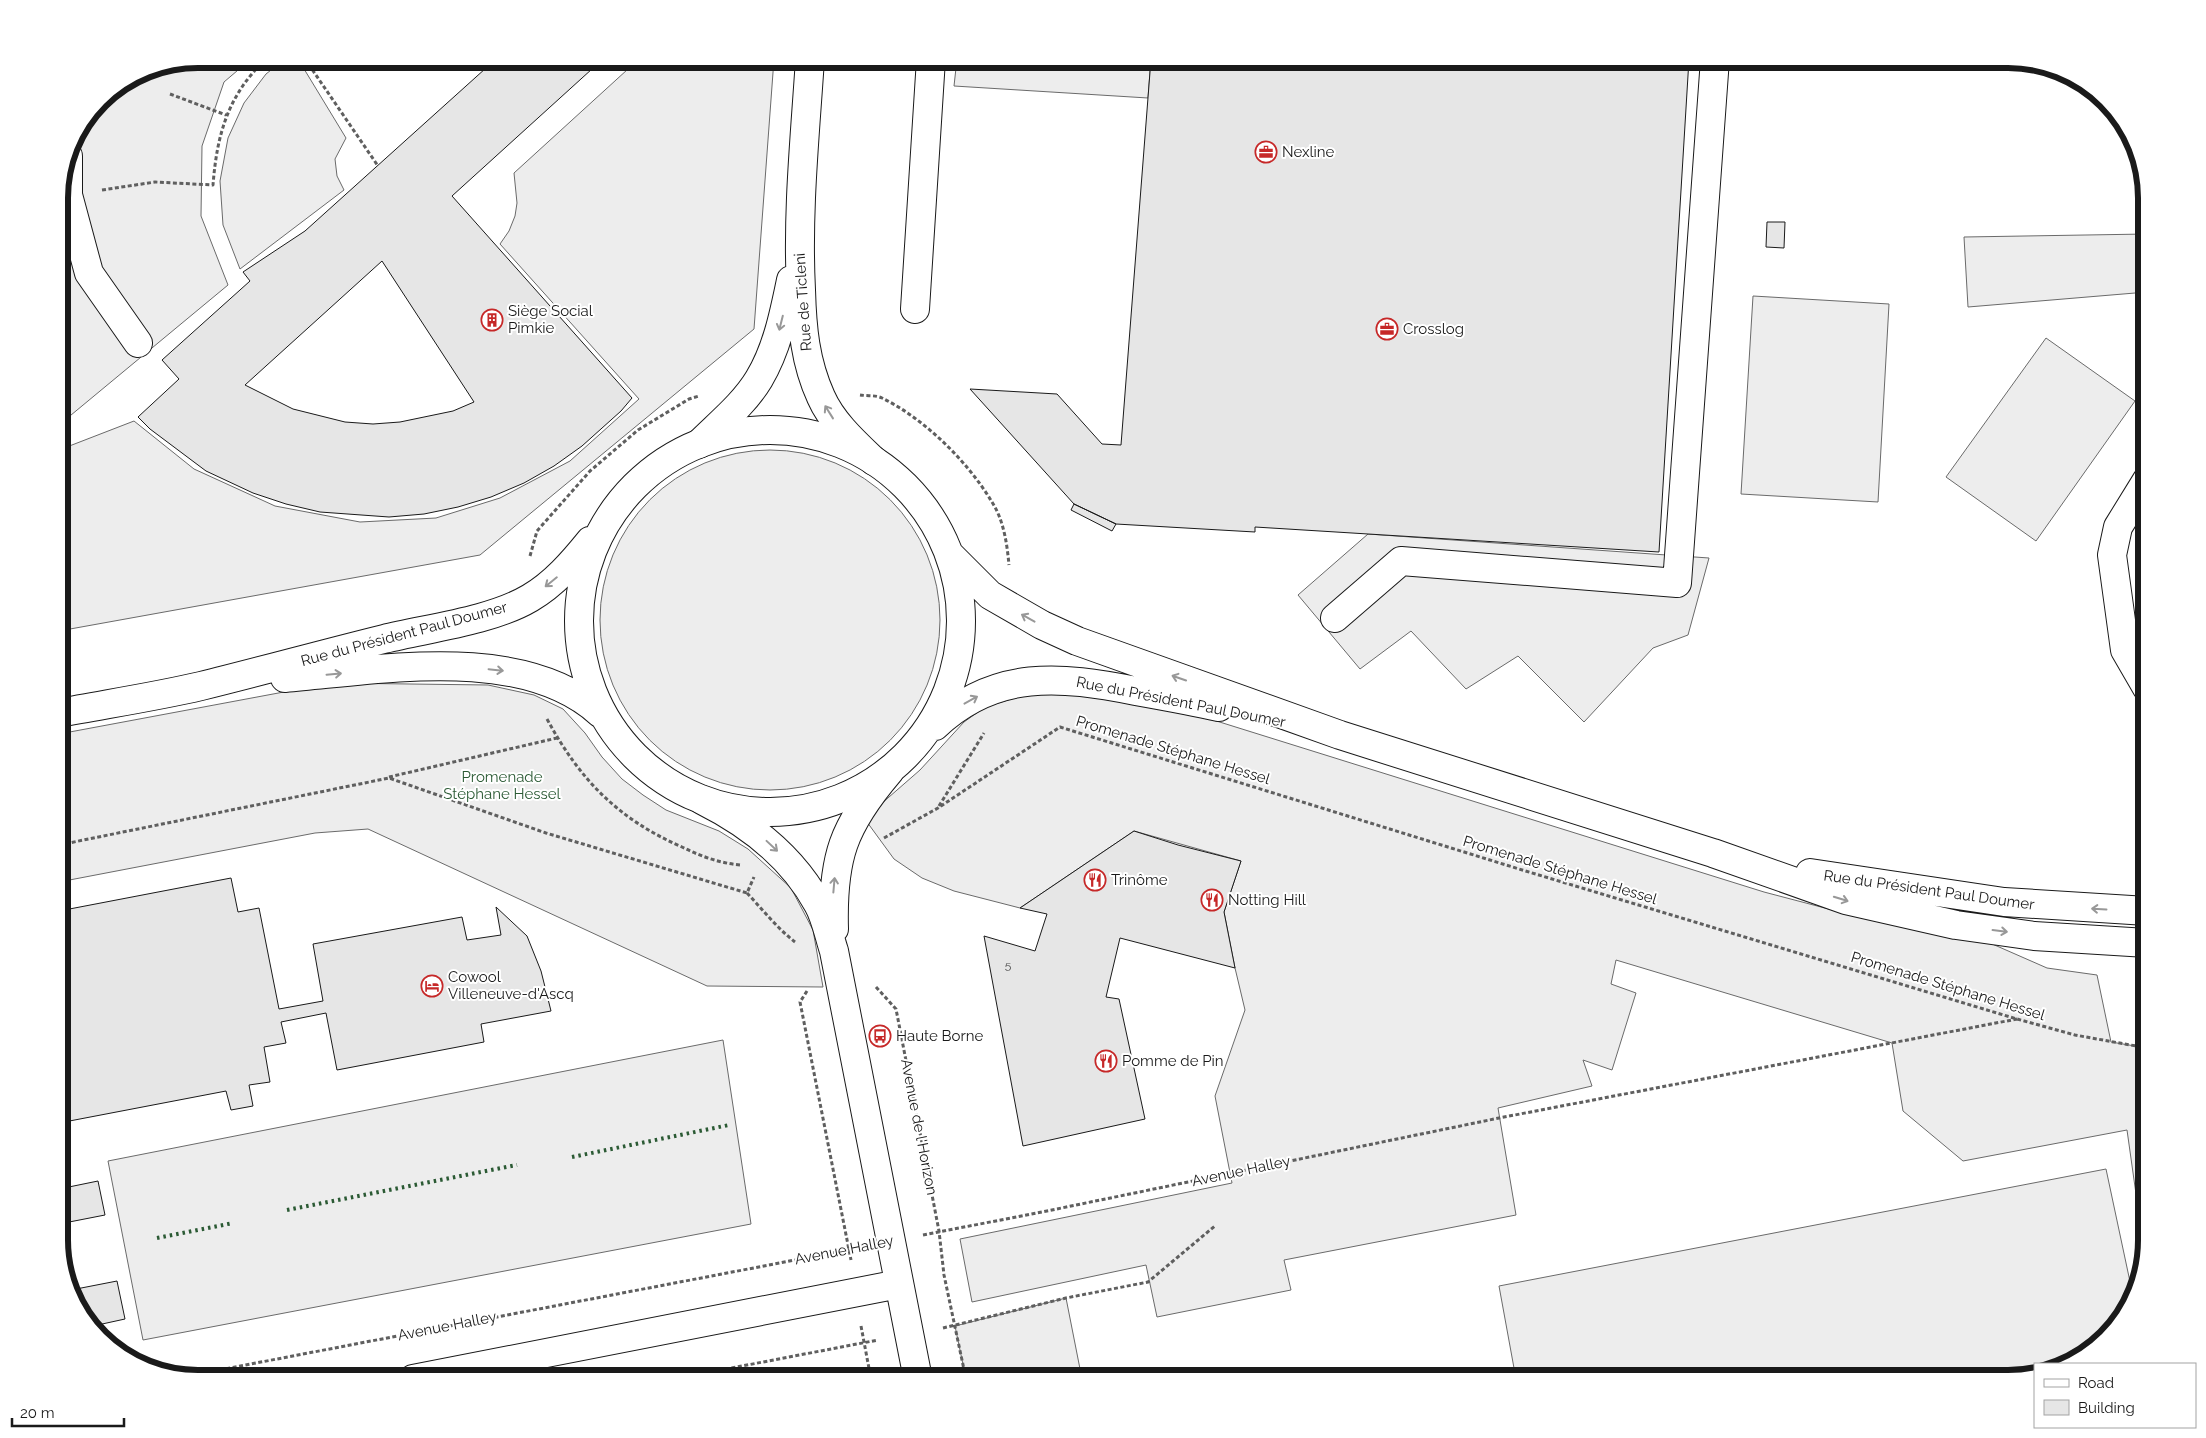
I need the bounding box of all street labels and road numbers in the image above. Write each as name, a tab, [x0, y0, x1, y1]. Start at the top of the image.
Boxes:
street label: Rue de Ticleni	[791, 252, 815, 352]
street label: Rue du Président Paul Doumer	[299, 598, 510, 670]
street label: Rue du Président Paul Doumer	[1075, 673, 1288, 731]
street label: Promenade Stéphane Hessel	[1074, 712, 1273, 788]
street label: Promenade Stéphane Hessel	[1461, 832, 1660, 908]
street label: Rue du Président Paul Doumer	[1822, 866, 2036, 914]
street label: Promenade Stéphane Hessel	[1849, 948, 2048, 1024]
street label: Avenue de l'Horizon	[897, 1057, 941, 1197]
street label: Avenue Halley	[1190, 1152, 1292, 1190]
street label: Avenue Halley	[793, 1232, 895, 1268]
street label: Avenue Halley	[396, 1308, 498, 1344]

